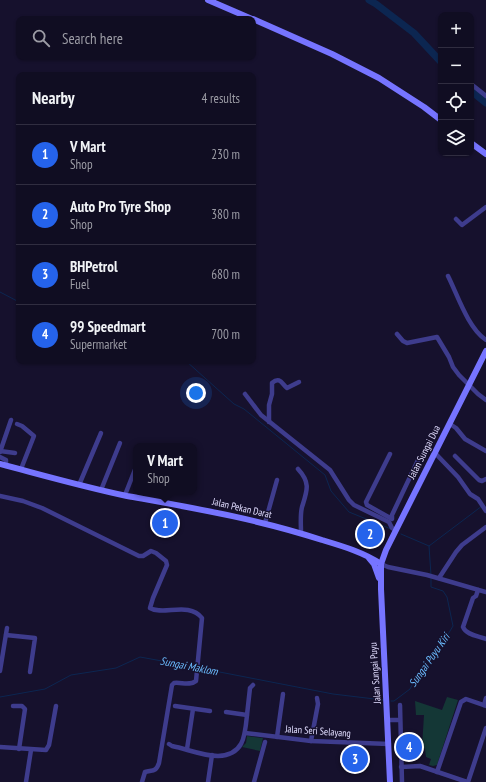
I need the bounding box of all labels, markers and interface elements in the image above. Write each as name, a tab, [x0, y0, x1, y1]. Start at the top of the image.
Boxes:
map controls	[438, 12, 474, 156]
button: +	[438, 12, 474, 48]
search box	[16, 16, 256, 60]
icon: search	[30, 27, 52, 49]
text: Search here	[62, 29, 123, 48]
button: −	[438, 48, 474, 84]
button: locate	[438, 84, 474, 120]
text: Nearby	[32, 87, 75, 109]
text: 4 results	[201, 90, 240, 107]
button: layers	[438, 120, 474, 156]
text: V Mart	[70, 137, 106, 156]
text: 1	[42, 146, 48, 163]
text: 230 m	[211, 146, 240, 163]
text: Shop	[70, 156, 93, 173]
text: Auto Pro Tyre Shop	[70, 197, 171, 216]
text: 2	[42, 206, 48, 223]
text: 380 m	[211, 206, 240, 223]
text: Shop	[70, 216, 93, 233]
text: BHPetrol	[70, 257, 118, 276]
text: 3	[42, 266, 48, 283]
text: 680 m	[211, 266, 240, 283]
text: Fuel	[70, 276, 89, 293]
text: 99 Speedmart	[70, 317, 146, 336]
text: 4	[42, 326, 48, 343]
text: 700 m	[211, 326, 240, 343]
text: Supermarket	[70, 336, 127, 353]
your location	[186, 383, 206, 403]
street label: Jalan Sungai Dua	[404, 423, 443, 482]
popup	[133, 443, 197, 495]
text: V Mart	[147, 451, 183, 470]
text: Shop	[147, 470, 170, 487]
street label: Jalan Pekan Darat	[210, 495, 273, 521]
pin: 1	[152, 508, 178, 538]
pin: 2	[357, 519, 383, 549]
water label: Sungai Puyu Kiri	[405, 629, 453, 689]
street label: Jalan Sungai Puyu	[366, 642, 384, 705]
water label: Sungai Maklom	[159, 654, 220, 679]
street label: Jalan Seri Selayang	[284, 722, 351, 740]
pin: 4	[396, 732, 422, 762]
pin: 3	[342, 744, 368, 774]

